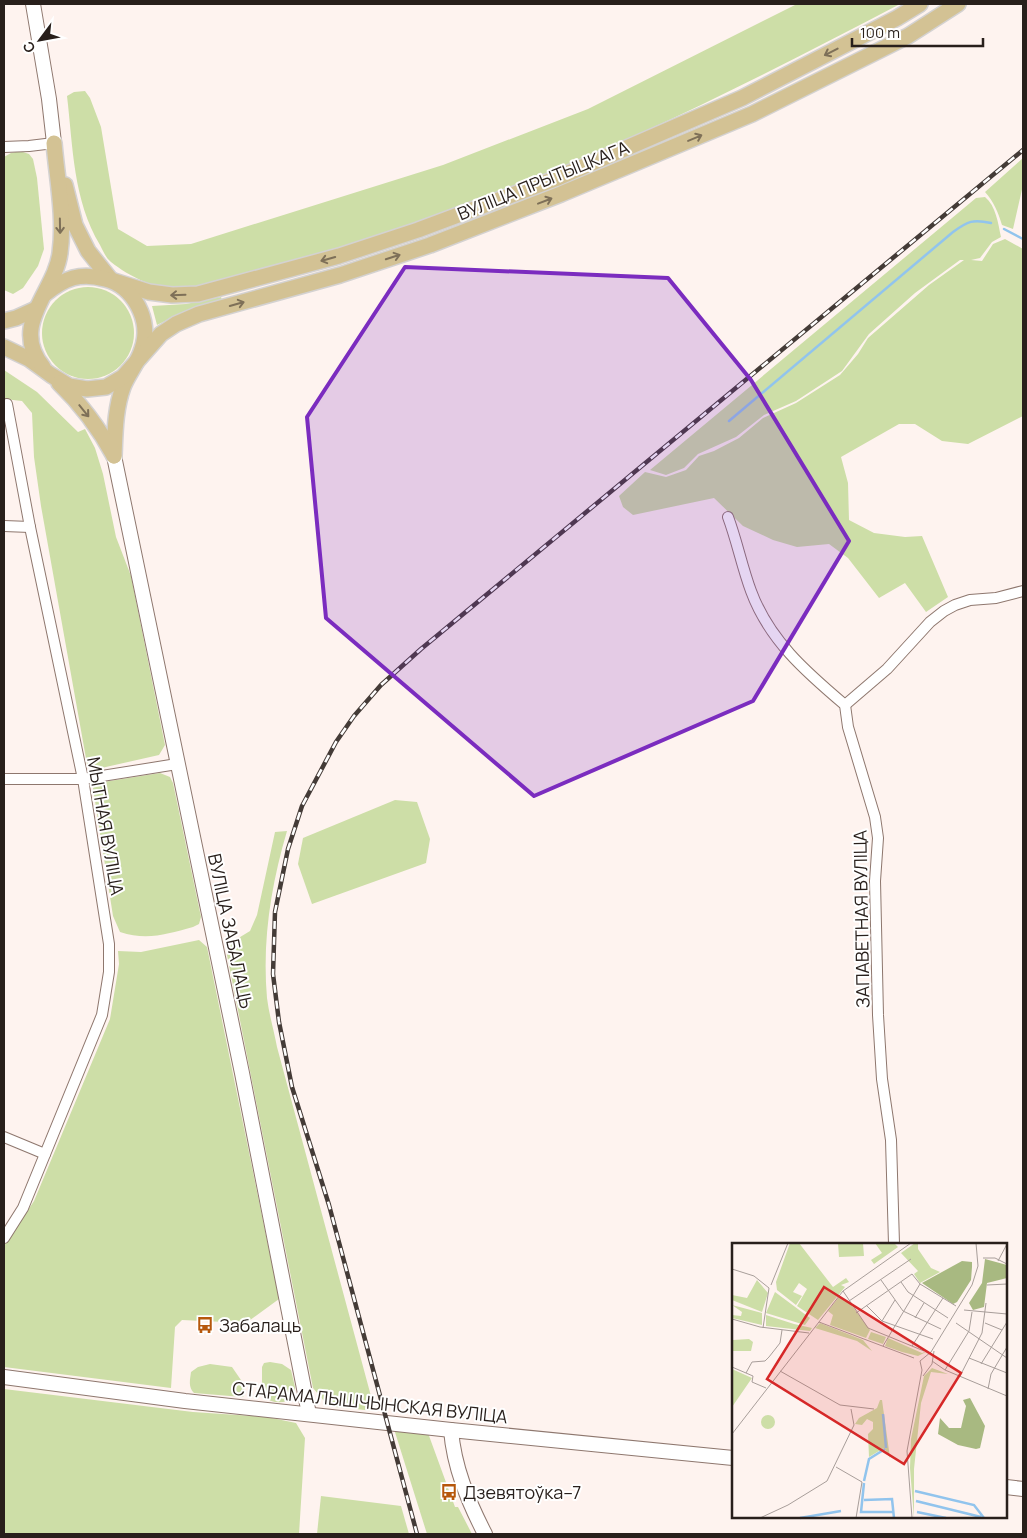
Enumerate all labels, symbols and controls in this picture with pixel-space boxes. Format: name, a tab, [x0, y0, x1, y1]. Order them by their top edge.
north arrow	[15, 15, 65, 65]
scale bar	[852, 15, 983, 47]
text: 100 m	[860, 22, 900, 43]
text: С	[18, 38, 39, 57]
one-way arrow	[824, 48, 839, 57]
one-way arrow	[687, 132, 702, 142]
street label: ВУЛІЦА ПРЫТЫЦКАГА	[454, 134, 633, 225]
one-way arrow	[537, 195, 552, 205]
one-way arrow	[56, 218, 65, 234]
one-way arrow	[384, 252, 400, 262]
one-way arrow	[320, 255, 336, 265]
one-way arrow	[170, 290, 186, 300]
one-way arrow	[228, 299, 244, 308]
one-way arrow	[79, 404, 90, 417]
street label: МЫТНАЯ ВУЛІЦА	[82, 755, 130, 898]
street label: ЗАПАВЕТНАЯ ВУЛІЦА	[847, 829, 875, 1008]
street label: ВУЛІЦА ЗАБАЛАЦЬ	[203, 851, 259, 1011]
inset map	[732, 1243, 1007, 1518]
place label: Забалаць	[219, 1313, 301, 1337]
bus stop icon: Забалаць	[195, 1315, 215, 1335]
street label: СТАРАМАЛЫШЧЫНСКАЯ ВУЛІЦА	[231, 1376, 509, 1428]
place label: Дзевятоўка–7	[463, 1480, 581, 1504]
bus stop icon: Дзевятоўка–7	[439, 1482, 459, 1502]

